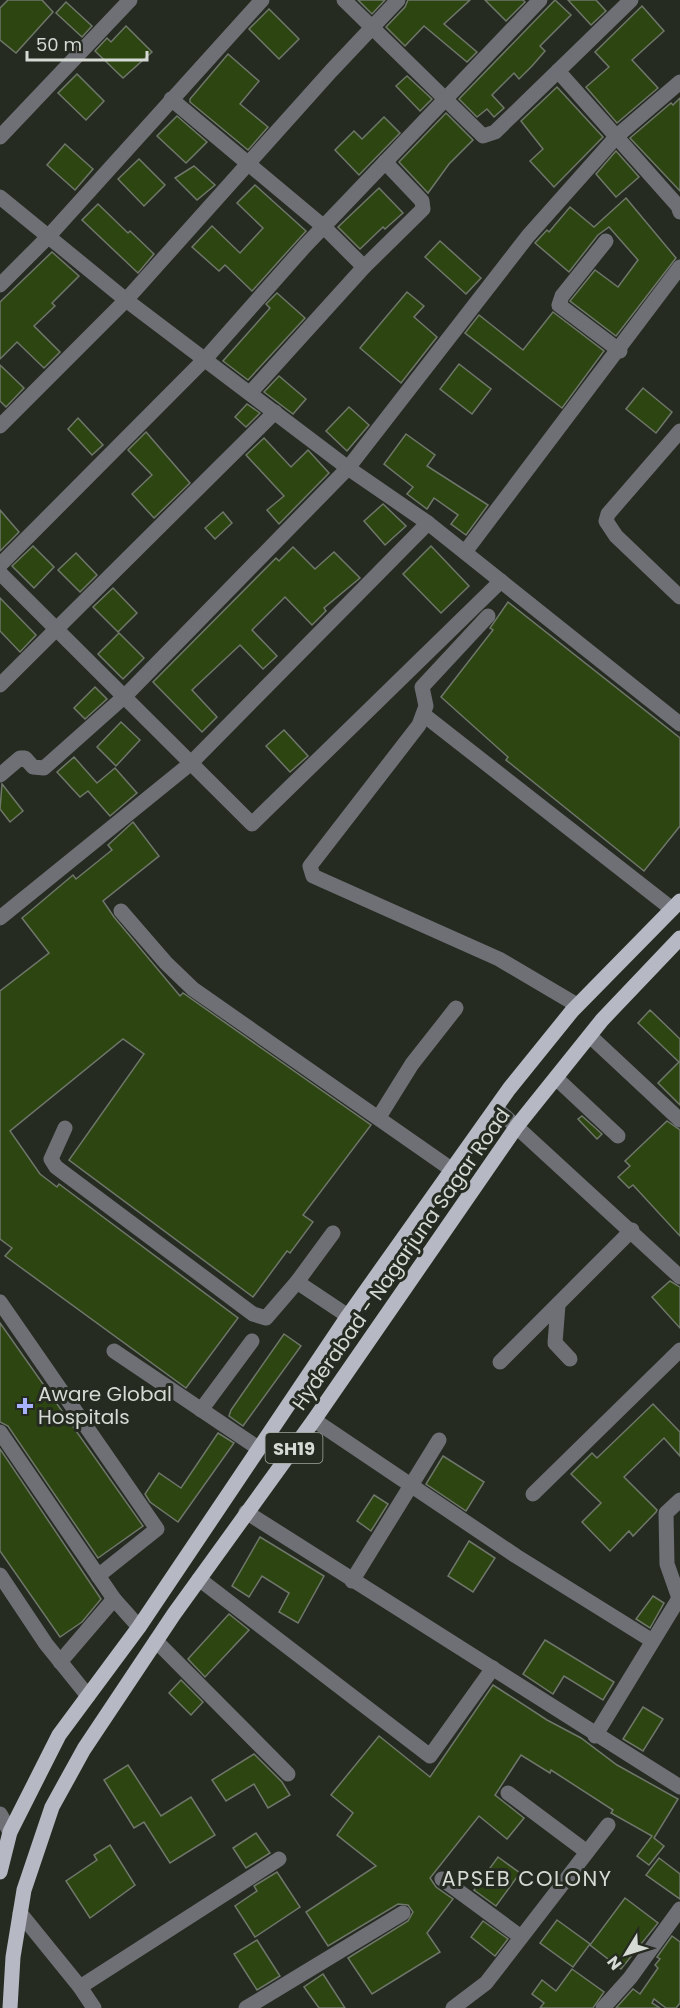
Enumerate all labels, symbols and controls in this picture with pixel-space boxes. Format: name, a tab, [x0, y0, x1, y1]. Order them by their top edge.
scale bar	[27, 24, 147, 62]
text: 50 m	[36, 32, 82, 57]
street label: Hyderabad - Nagarjuna Sagar Road	[285, 1102, 517, 1416]
place label: Aware Global Hospitals	[38, 1380, 172, 1431]
marker: Aware Global Hospitals	[16, 1397, 34, 1415]
road number: SH19	[266, 1433, 322, 1463]
district label: APSEB COLONY	[441, 1864, 613, 1893]
north arrow	[596, 1924, 656, 1984]
text: N	[602, 1951, 627, 1975]

